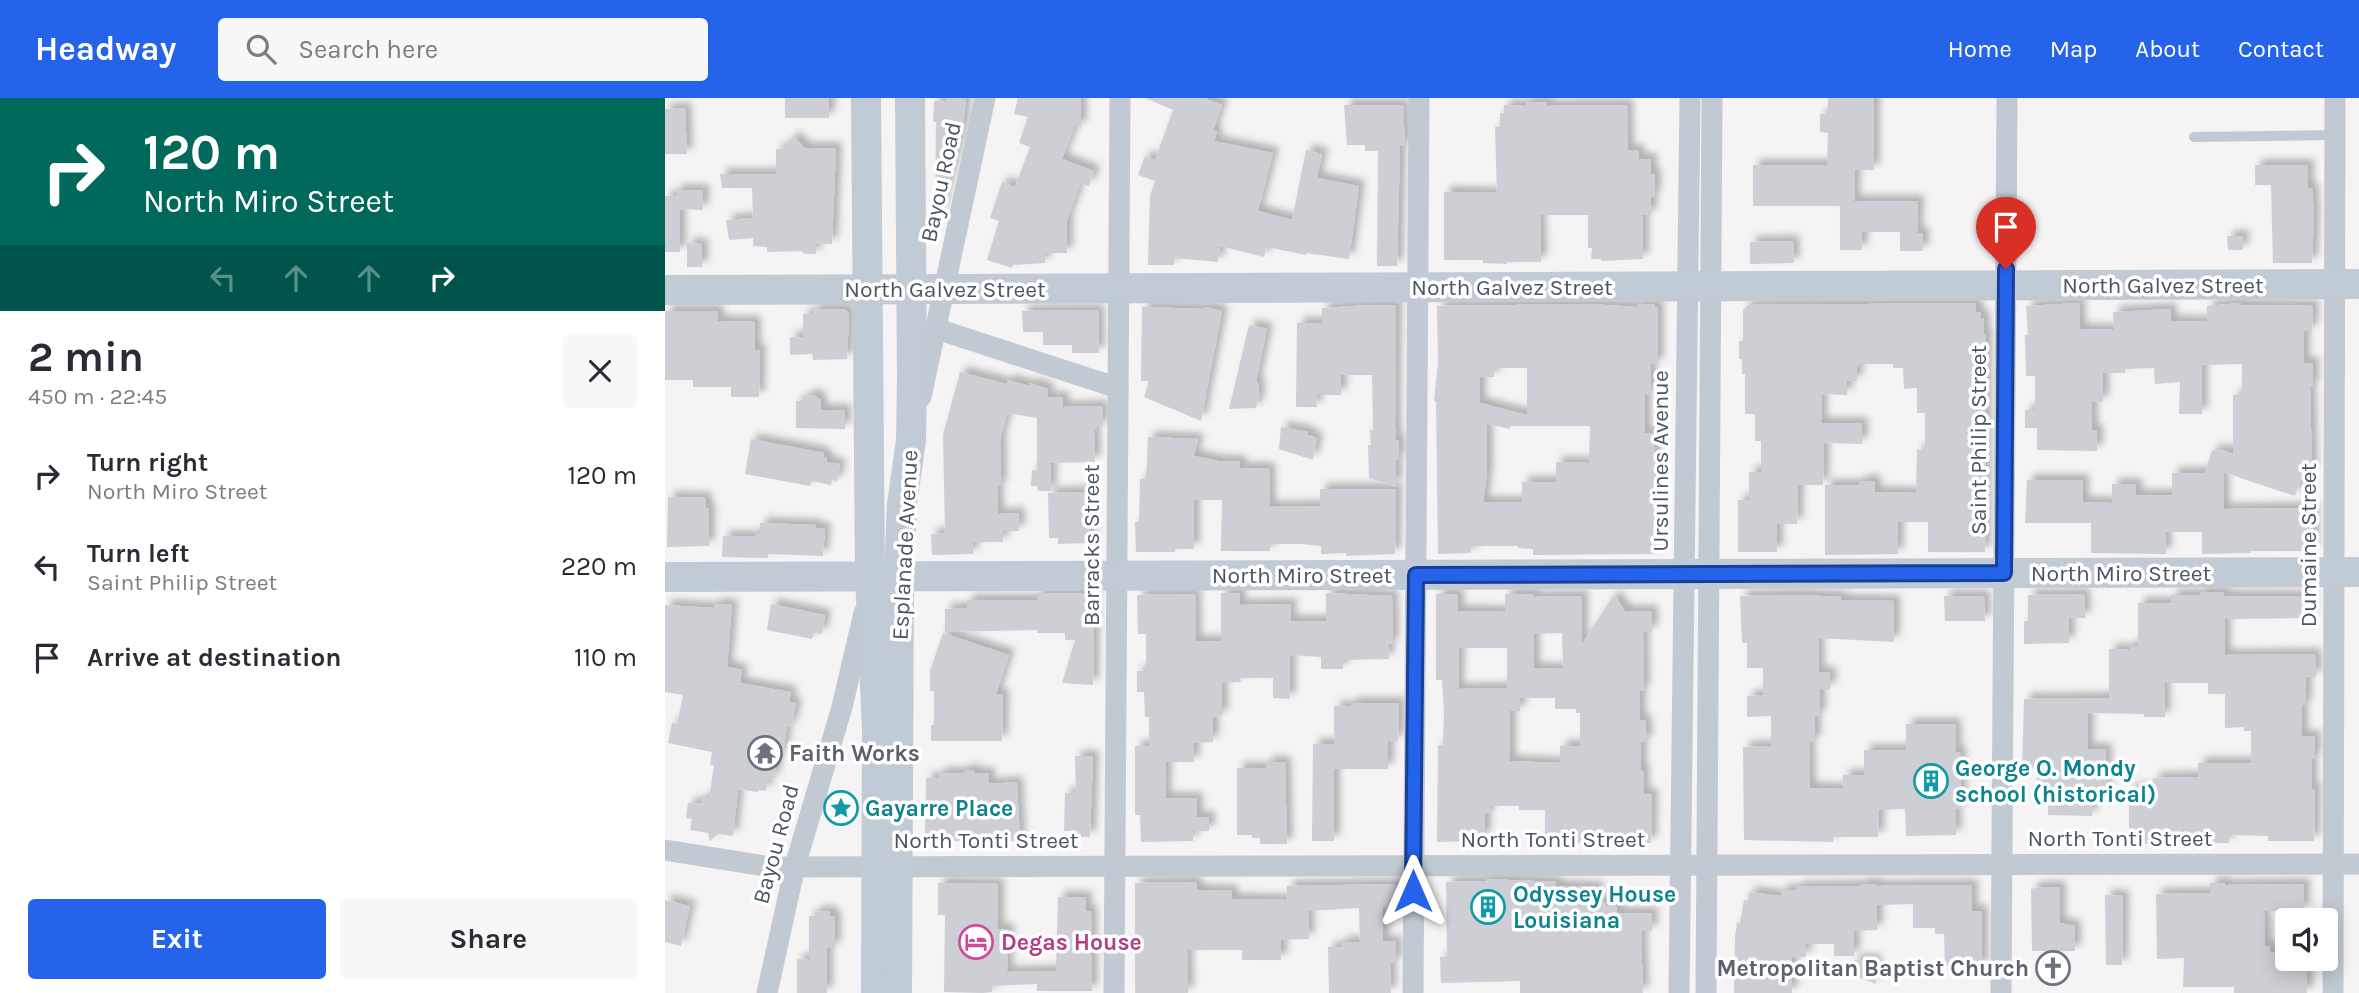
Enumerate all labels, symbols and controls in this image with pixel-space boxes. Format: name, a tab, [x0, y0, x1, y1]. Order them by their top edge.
search box	[218, 18, 708, 81]
text: Headway	[35, 30, 176, 68]
icon: search	[242, 30, 280, 68]
text: Search here	[298, 34, 438, 65]
text: Home	[1948, 35, 2012, 63]
text: Map	[2050, 35, 2097, 63]
text: About	[2135, 35, 2200, 63]
text: Contact	[2238, 35, 2324, 63]
street label: Bayou Road	[915, 119, 967, 245]
text: 120 m	[143, 124, 280, 181]
icon: right	[28, 126, 119, 217]
text: North Miro Street	[143, 183, 394, 220]
pin	[1976, 197, 2036, 269]
icon: arrive	[1987, 208, 2025, 246]
icon: left	[204, 259, 242, 297]
icon: ahead	[277, 259, 315, 297]
icon: ahead	[350, 259, 388, 297]
icon: right	[423, 259, 461, 297]
street label: North Galvez Street	[2062, 272, 2264, 299]
street label: North Galvez Street	[1411, 274, 1613, 301]
street label: North Galvez Street	[844, 276, 1046, 303]
text: 2 min	[28, 332, 144, 382]
button: close	[563, 334, 637, 408]
street label: Saint Philip Street	[1965, 345, 1992, 535]
street label: Ursulines Avenue	[1647, 370, 1674, 552]
text: 450 m · 22:45	[28, 383, 167, 410]
text: Turn right	[87, 447, 208, 478]
street label: Esplanade Avenue	[887, 449, 923, 641]
icon: right	[28, 457, 66, 495]
text: 120 m	[567, 460, 637, 491]
street label: Dumaine Street	[2295, 462, 2322, 627]
street label: Barracks Street	[1078, 464, 1105, 626]
text: North Miro Street	[87, 478, 267, 505]
text: Turn left	[87, 538, 189, 569]
icon: left	[28, 548, 66, 586]
text: 220 m	[561, 551, 637, 582]
street label: North Miro Street	[2031, 560, 2212, 587]
street label: North Miro Street	[1212, 562, 1393, 589]
text: Saint Philip Street	[87, 569, 277, 596]
icon: arrive	[28, 639, 66, 677]
text: Arrive at destination	[87, 642, 341, 673]
text: 110 m	[574, 642, 637, 673]
temple icon: Faith Works	[746, 734, 784, 772]
place label: Faith Works	[789, 740, 920, 767]
place label: George O. Mondy school (historical)	[1955, 755, 2156, 808]
building icon: George O. Mondy school (historical)	[1912, 762, 1950, 800]
street label: Bayou Road	[747, 781, 805, 907]
place icon: Gayarre Place	[822, 789, 860, 827]
place label: Gayarre Place	[865, 795, 1013, 822]
street label: North Tonti Street	[2028, 825, 2213, 852]
street label: North Tonti Street	[1461, 826, 1646, 853]
street label: North Tonti Street	[894, 827, 1079, 854]
position arrow	[1376, 854, 1450, 928]
place label: Odyssey House Louisiana	[1513, 881, 1676, 934]
building icon: Odyssey House Louisiana	[1469, 888, 1507, 926]
button: Exit	[28, 899, 326, 979]
button: Share	[340, 899, 637, 979]
map controls	[2275, 908, 2338, 971]
button: sound	[2275, 908, 2338, 971]
hotel icon: Degas House	[957, 923, 995, 961]
place label: Degas House	[1001, 929, 1142, 956]
church icon: Metropolitan Baptist Church	[2034, 949, 2072, 987]
place label: Metropolitan Baptist Church	[1716, 955, 2029, 982]

